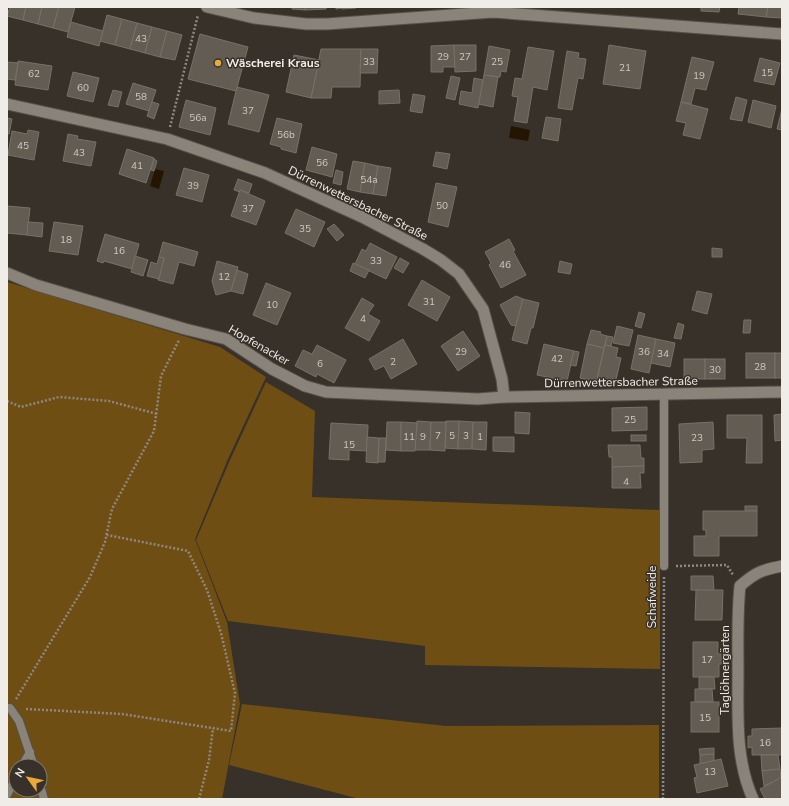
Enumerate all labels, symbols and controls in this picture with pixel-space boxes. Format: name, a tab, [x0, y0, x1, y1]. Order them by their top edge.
house number: 43	[135, 32, 147, 46]
house number: 29	[437, 50, 449, 64]
house number: 27	[459, 50, 471, 64]
place label: Wäscherei Kraus	[226, 55, 320, 71]
house number: 33	[363, 55, 375, 69]
house number: 25	[491, 55, 503, 69]
marker: Wäscherei Kraus	[213, 58, 223, 68]
house number: 21	[619, 61, 631, 75]
house number: 15	[761, 66, 773, 80]
house number: 62	[28, 67, 40, 81]
house number: 19	[693, 69, 705, 83]
house number: 60	[77, 81, 89, 95]
house number: 58	[135, 90, 147, 104]
house number: 37	[242, 104, 254, 118]
house number: 56a	[189, 111, 207, 125]
house number: 56b	[277, 128, 295, 142]
house number: 45	[17, 139, 29, 153]
house number: 43	[73, 146, 85, 160]
house number: 56	[316, 156, 328, 170]
house number: 41	[131, 159, 143, 173]
street label: Dürrenwettersbacher Straße	[285, 162, 431, 244]
house number: 54a	[360, 173, 378, 187]
house number: 39	[187, 179, 199, 193]
house number: 50	[436, 199, 448, 213]
house number: 37	[242, 202, 254, 216]
house number: 35	[299, 222, 311, 236]
house number: 18	[60, 233, 72, 247]
house number: 16	[113, 244, 125, 258]
house number: 33	[370, 254, 382, 268]
house number: 46	[499, 258, 511, 272]
house number: 12	[218, 270, 230, 284]
house number: 31	[423, 295, 435, 309]
house number: 10	[266, 298, 278, 312]
house number: 4	[360, 312, 366, 326]
street label: Hopfenacker	[225, 321, 293, 369]
house number: 29	[455, 345, 467, 359]
house number: 36	[638, 345, 650, 359]
house number: 34	[657, 347, 669, 361]
house number: 42	[551, 352, 563, 366]
house number: 2	[390, 355, 396, 369]
house number: 6	[317, 357, 323, 371]
house number: 28	[754, 360, 766, 374]
house number: 30	[709, 363, 721, 377]
street label: Dürrenwettersbacher Straße	[544, 373, 698, 391]
house number: 25	[624, 413, 636, 427]
house number: 7	[435, 429, 441, 443]
house number: 5	[449, 429, 455, 443]
house number: 3	[463, 429, 469, 443]
house number: 11	[403, 430, 415, 444]
house number: 9	[420, 430, 426, 444]
house number: 1	[477, 430, 483, 444]
house number: 23	[691, 431, 703, 445]
house number: 15	[343, 438, 355, 452]
house number: 4	[623, 475, 629, 489]
street label: Schafweide	[644, 566, 660, 628]
street label: Taglöhnergärten	[717, 625, 733, 715]
house number: 17	[701, 653, 713, 667]
house number: 15	[699, 711, 711, 725]
house number: 16	[759, 736, 771, 750]
north arrow	[8, 758, 48, 798]
text: N	[12, 765, 29, 780]
house number: 13	[704, 765, 716, 779]

